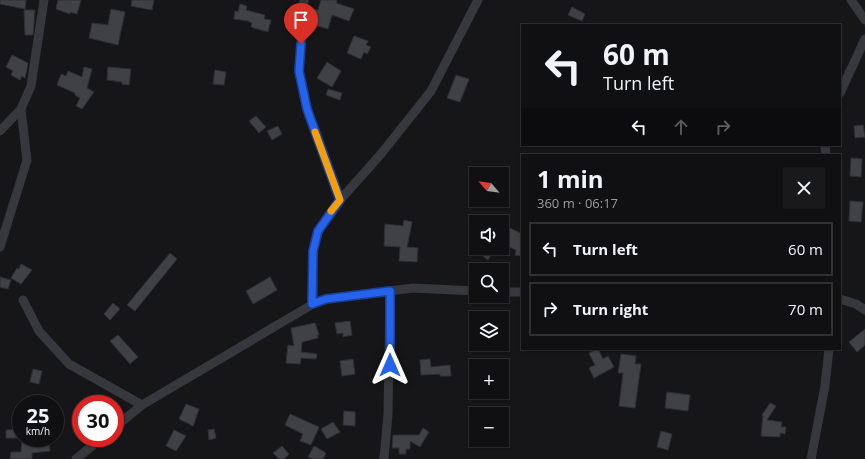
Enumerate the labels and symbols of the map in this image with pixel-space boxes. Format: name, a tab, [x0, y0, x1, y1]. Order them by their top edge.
pin	[284, 3, 318, 44]
north arrow	[469, 167, 509, 207]
position arrow	[369, 344, 411, 386]
speed limit sign: 30	[72, 395, 124, 447]

